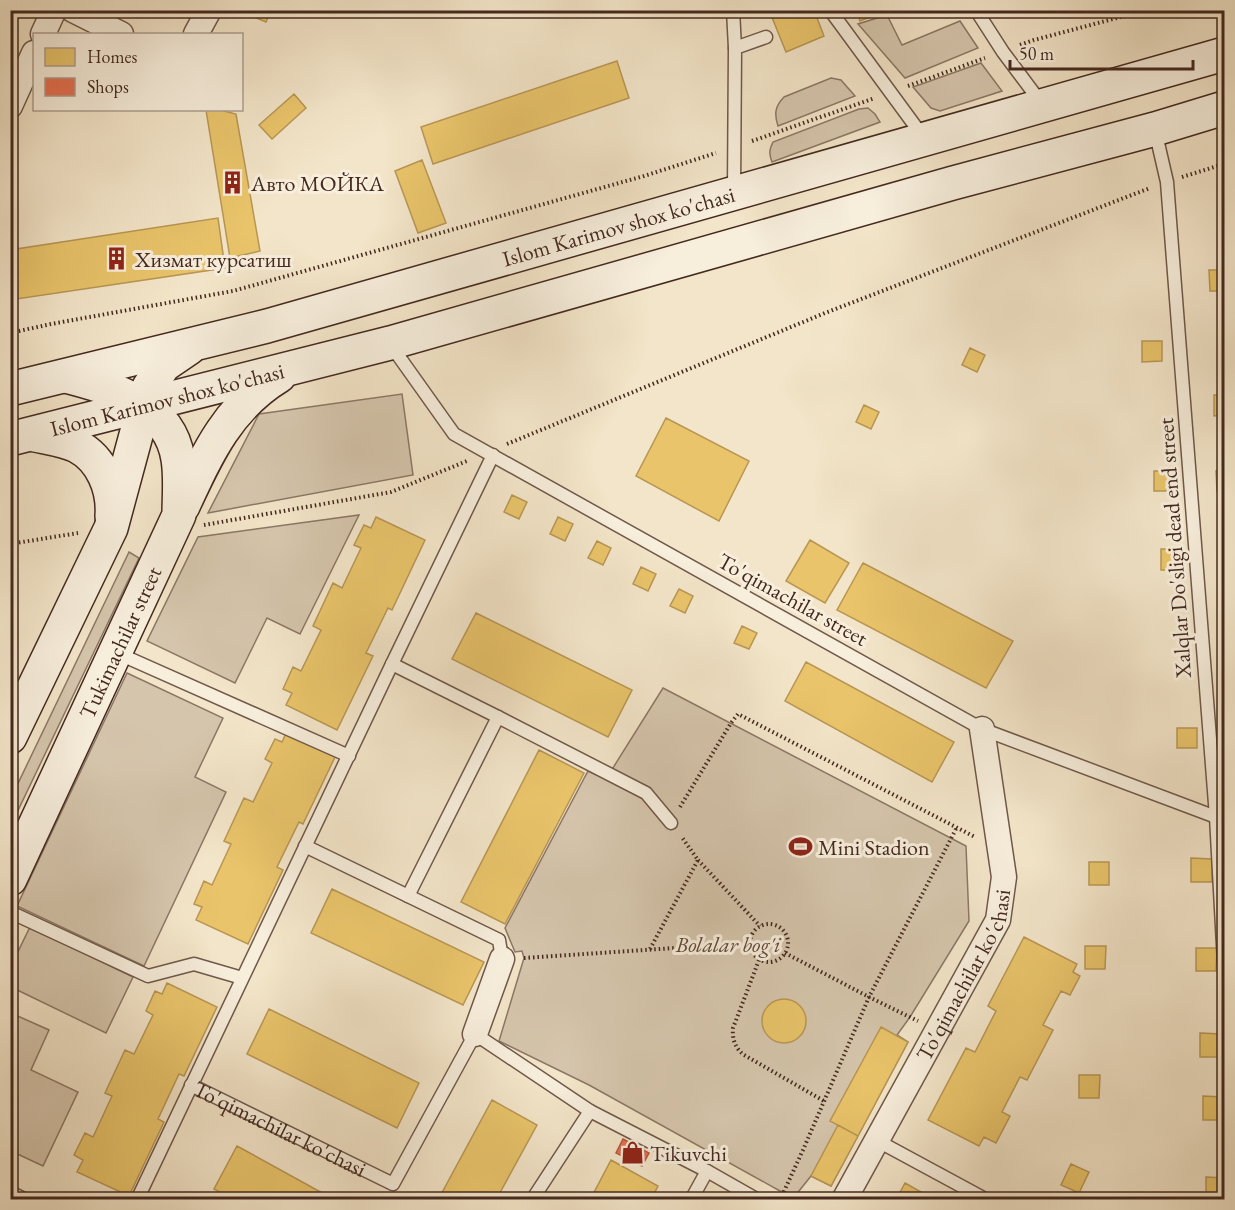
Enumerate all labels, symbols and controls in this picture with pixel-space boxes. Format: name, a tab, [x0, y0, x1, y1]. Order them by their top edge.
legend	[33, 33, 243, 111]
scale bar	[1010, 33, 1193, 71]
text: 50 m	[1019, 42, 1054, 65]
text: Homes	[87, 45, 138, 68]
text: Shops	[87, 75, 129, 98]
place label: Авто МОЙКА	[250, 169, 385, 198]
building icon: Авто МОЙКА	[220, 170, 246, 196]
street label: Islom Karimov shox ko'chasi	[499, 180, 738, 273]
place label: Хизмат курсатиш	[134, 245, 291, 274]
building icon: Хизмат курсатиш	[104, 246, 130, 272]
street label: Islom Karimov shox ko'chasi	[47, 356, 287, 443]
street label: Xalqlar Do'sligi dead end street	[1151, 417, 1198, 680]
street label: To'qimachilar street	[713, 546, 873, 653]
street label: Tukimachilar street	[73, 562, 168, 723]
place label: Mini Stadion	[818, 833, 930, 862]
sports icon: Mini Stadion	[787, 834, 813, 860]
street label: To'qimachilar ko'chasi	[909, 887, 1017, 1066]
park label: Bolalar bog'i	[675, 930, 782, 959]
street label: To'qimachilar ko'chasi	[188, 1074, 371, 1184]
place label: Tikuvchi	[650, 1139, 727, 1168]
shop icon: Tikuvchi	[619, 1140, 645, 1166]

